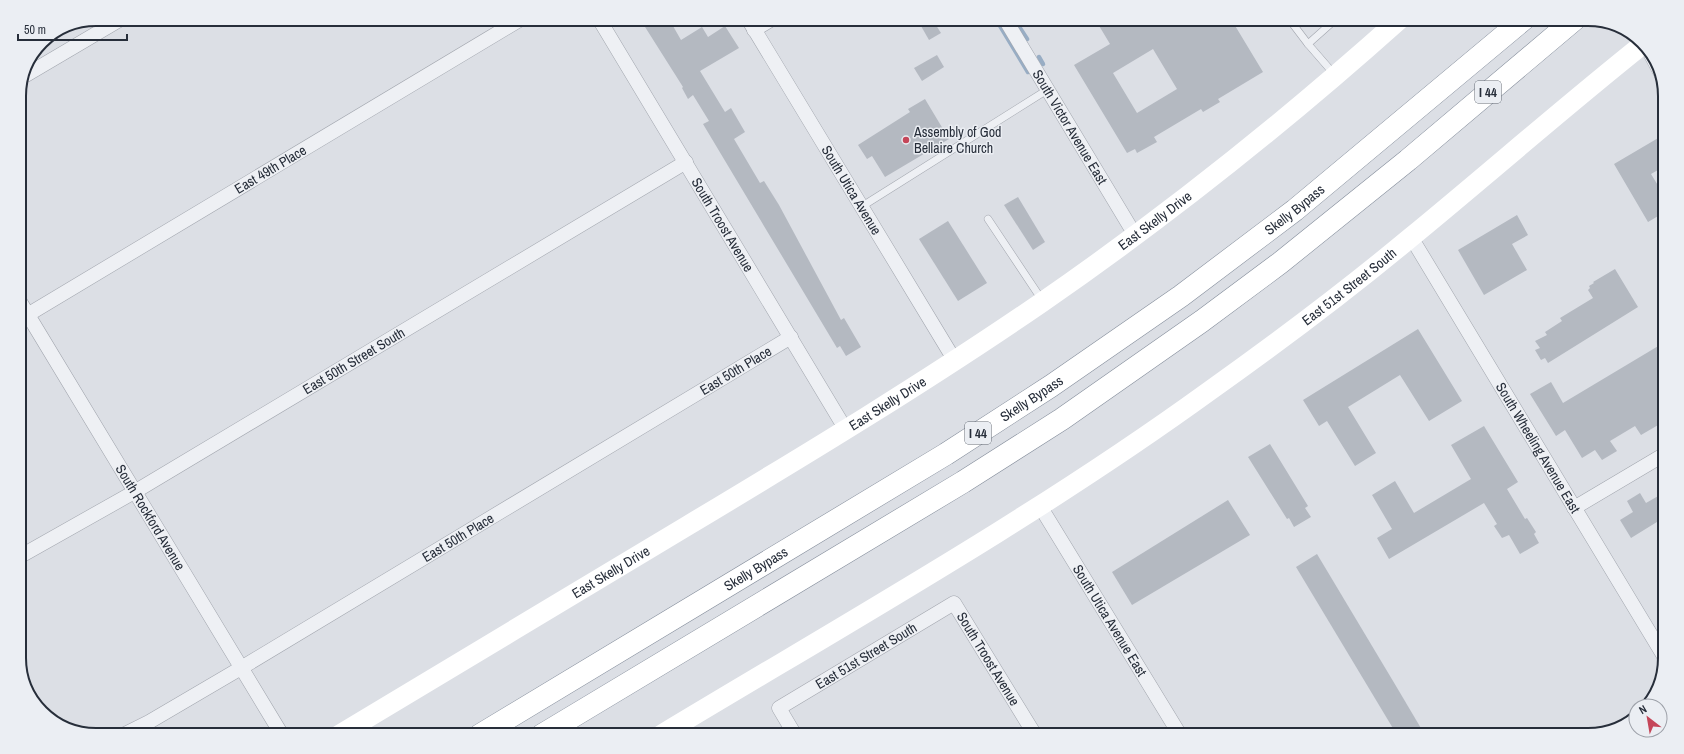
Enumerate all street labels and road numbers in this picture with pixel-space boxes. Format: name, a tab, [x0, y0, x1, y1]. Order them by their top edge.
street label: South Victor Avenue East	[1029, 66, 1111, 188]
road number: I 44	[1475, 81, 1501, 103]
street label: East 49th Place	[231, 141, 309, 198]
street label: South Utica Avenue	[818, 142, 886, 238]
street label: South Troost Avenue	[687, 174, 758, 275]
street label: Skelly Bypass	[1261, 180, 1328, 239]
street label: East Skelly Drive	[1115, 187, 1195, 254]
street label: East 51st Street South	[1298, 244, 1400, 329]
street label: East 50th Street South	[299, 323, 408, 398]
street label: East 50th Place	[696, 342, 775, 399]
street label: Skelly Bypass	[997, 371, 1067, 426]
street label: East Skelly Drive	[846, 372, 929, 434]
street label: South Wheeling Avenue East	[1492, 379, 1584, 516]
road number: I 44	[965, 422, 991, 444]
street label: South Rockford Avenue	[112, 461, 189, 574]
street label: East 50th Place	[419, 509, 497, 566]
street label: East Skelly Drive	[569, 542, 653, 602]
street label: Skelly Bypass	[720, 542, 791, 595]
street label: South Utica Avenue East	[1069, 561, 1151, 679]
street label: South Troost Avenue	[953, 609, 1024, 709]
street label: East 51st Street South	[812, 618, 920, 693]

